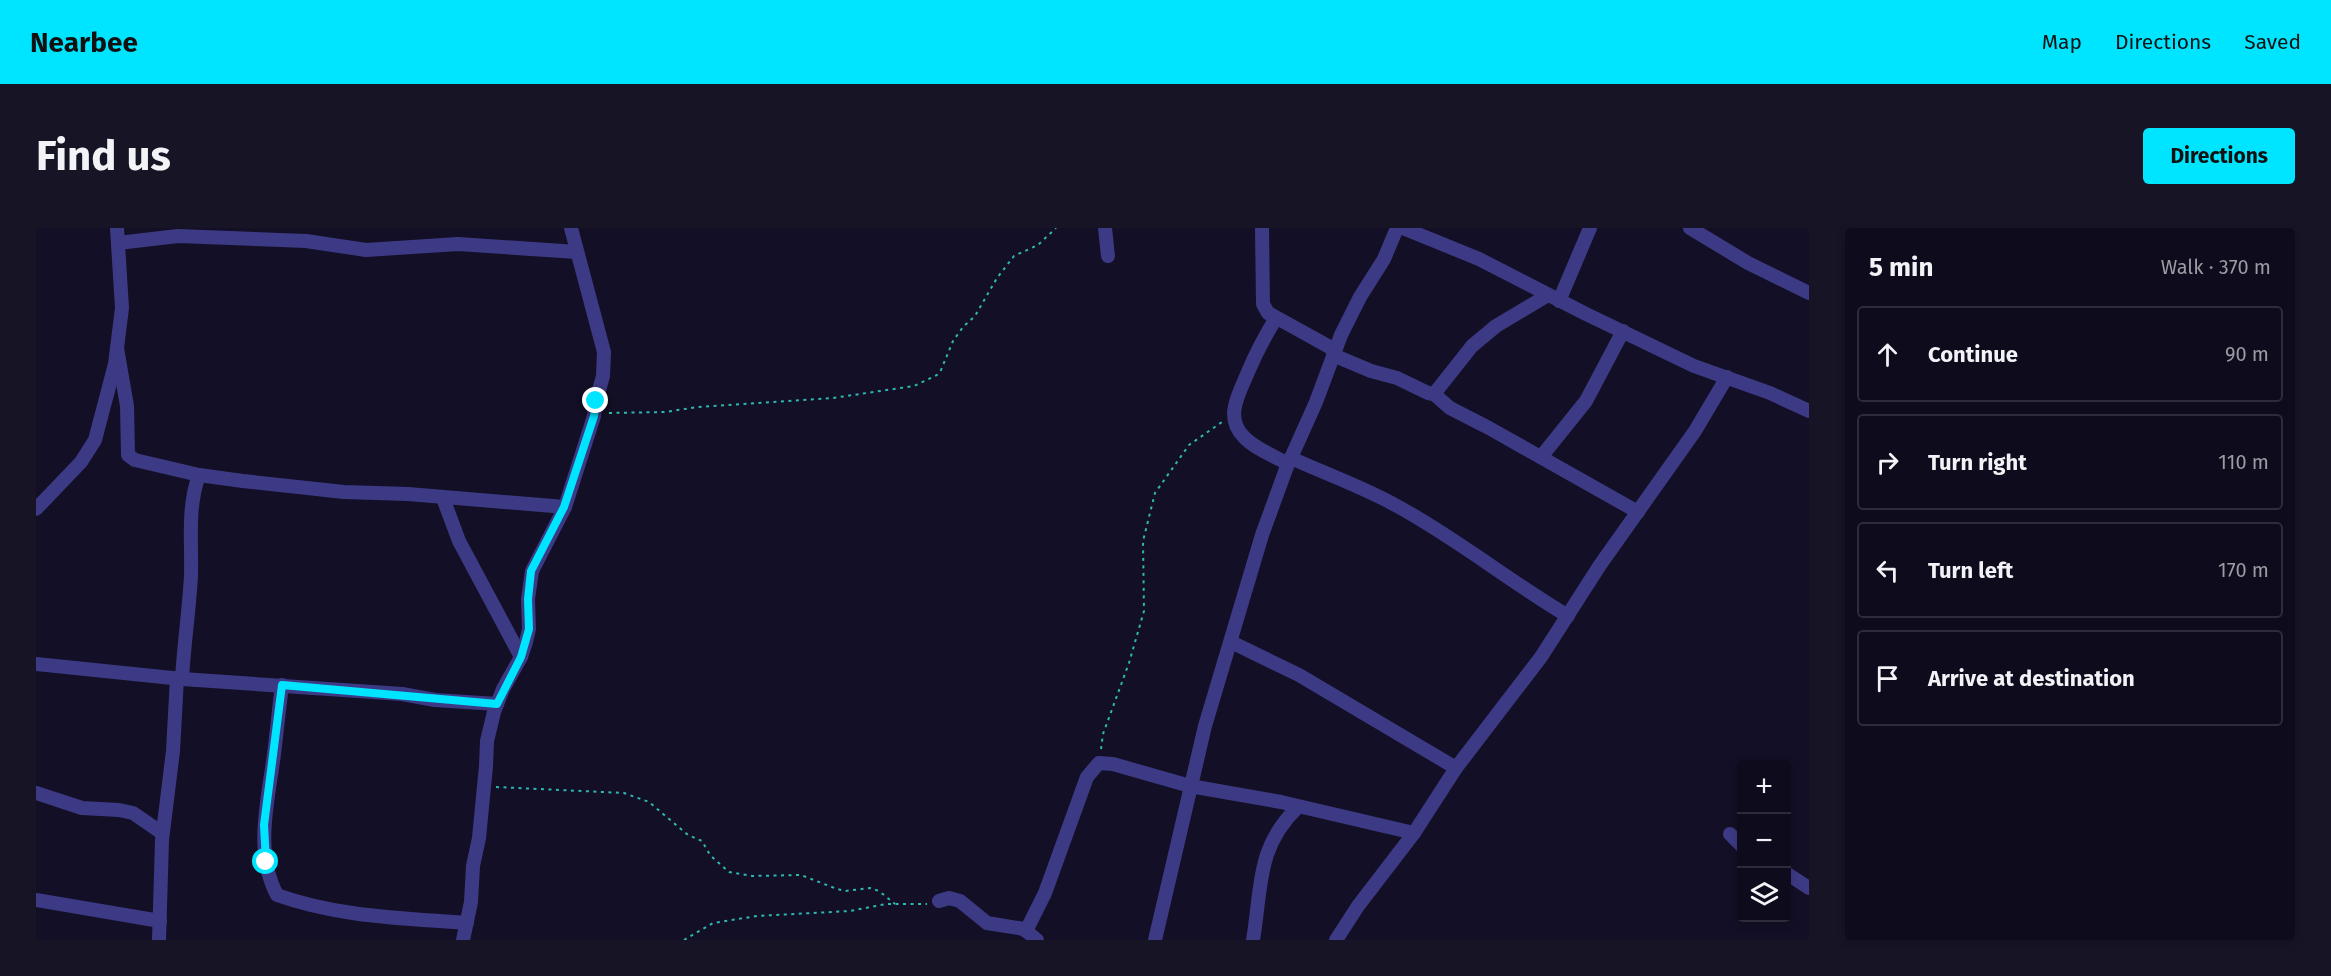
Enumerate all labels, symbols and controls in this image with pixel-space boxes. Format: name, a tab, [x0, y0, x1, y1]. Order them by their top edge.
text: Nearbee	[30, 26, 138, 59]
text: Map	[2042, 29, 2082, 55]
text: Directions	[2115, 29, 2211, 55]
text: Saved	[2244, 29, 2301, 55]
button: Directions	[2143, 128, 2295, 184]
text: Find us	[36, 131, 171, 181]
text: 5 min	[1869, 252, 1933, 283]
text: Walk · 370 m	[2161, 255, 2271, 279]
icon: ahead	[1871, 338, 1904, 371]
text: Continue	[1928, 341, 2018, 368]
text: 90 m	[2225, 342, 2269, 366]
route end	[582, 387, 608, 413]
icon: right	[1871, 446, 1904, 479]
text: Turn right	[1928, 449, 2027, 476]
text: 110 m	[2218, 450, 2269, 474]
icon: left	[1871, 554, 1904, 587]
text: Turn left	[1928, 557, 2013, 584]
text: 170 m	[2218, 558, 2269, 582]
icon: arrive	[1871, 662, 1904, 695]
text: Arrive at destination	[1928, 665, 2135, 692]
map controls	[1737, 760, 1791, 922]
button: +	[1737, 760, 1791, 814]
button: −	[1737, 814, 1791, 868]
route start	[252, 848, 278, 874]
button: layers	[1737, 868, 1791, 922]

